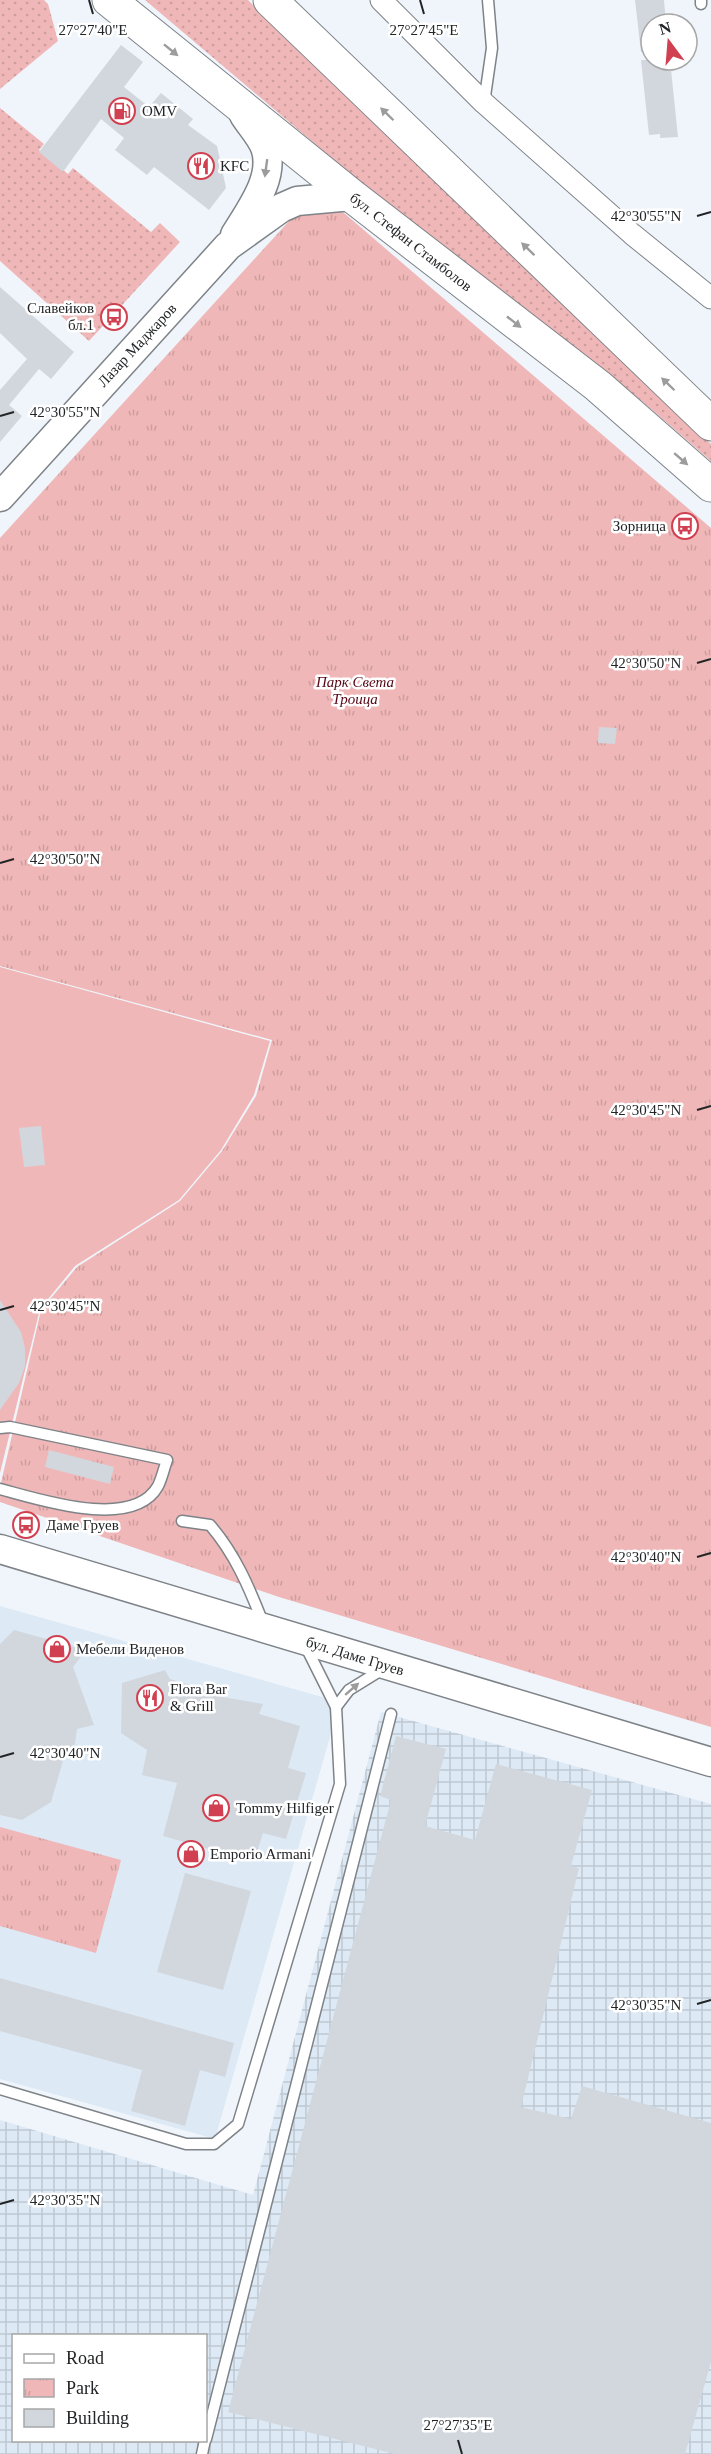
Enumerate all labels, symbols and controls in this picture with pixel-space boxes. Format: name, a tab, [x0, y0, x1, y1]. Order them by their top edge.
north arrow	[639, 12, 699, 72]
text: N	[657, 18, 673, 38]
text: 27°27'40"E	[59, 22, 128, 38]
text: 27°27'45"E	[390, 22, 459, 38]
one-way arrow	[164, 43, 179, 55]
fuel station icon: OMV	[107, 96, 137, 126]
place label: OMV	[142, 103, 177, 119]
one-way arrow	[381, 107, 395, 121]
restaurant icon: KFC	[186, 151, 216, 181]
place label: KFC	[220, 158, 249, 174]
one-way arrow	[261, 159, 271, 178]
street label: бул. Стефан Стамболов	[347, 190, 475, 294]
text: 42°30'55"N	[611, 208, 681, 224]
one-way arrow	[520, 242, 535, 256]
place label: Славейков бл.1	[27, 300, 94, 333]
street label: Лазар Маджаров	[95, 300, 179, 390]
bus stop icon: Славейков бл.1	[99, 302, 129, 332]
one-way arrow	[507, 315, 522, 327]
one-way arrow	[661, 377, 676, 391]
text: 42°30'55"N	[30, 404, 100, 420]
one-way arrow	[673, 452, 688, 465]
bus stop icon: Зорница	[670, 511, 700, 541]
place label: Зорница	[613, 518, 666, 534]
text: 42°30'50"N	[611, 655, 681, 671]
park label: Парк Света Троица	[315, 674, 394, 707]
text: 42°30'50"N	[30, 851, 100, 867]
text: 42°30'45"N	[611, 1102, 681, 1118]
text: 42°30'45"N	[30, 1298, 100, 1314]
bus stop icon: Даме Груев	[11, 1510, 41, 1540]
place label: Даме Груев	[46, 1517, 119, 1533]
text: 42°30'40"N	[611, 1549, 681, 1565]
street label: бул. Даме Груев	[304, 1633, 406, 1679]
shop icon: Мебели Виденов	[42, 1634, 72, 1664]
place label: Мебели Виденов	[76, 1641, 184, 1657]
place label: Flora Bar & Grill	[170, 1681, 227, 1714]
restaurant icon: Flora Bar & Grill	[135, 1683, 165, 1713]
one-way arrow	[344, 1683, 359, 1696]
text: 42°30'40"N	[30, 1745, 100, 1761]
shop icon: Tommy Hilfiger	[201, 1793, 231, 1823]
place label: Tommy Hilfiger	[236, 1800, 334, 1816]
shop icon: Emporio Armani	[176, 1839, 206, 1869]
place label: Emporio Armani	[210, 1846, 311, 1862]
text: 42°30'35"N	[611, 1997, 681, 2013]
text: 42°30'35"N	[30, 2192, 100, 2208]
legend	[12, 2334, 207, 2442]
text: Road	[66, 2348, 104, 2368]
text: Park	[66, 2378, 99, 2398]
text: Building	[66, 2408, 129, 2428]
text: 27°27'35"E	[424, 2417, 493, 2433]

